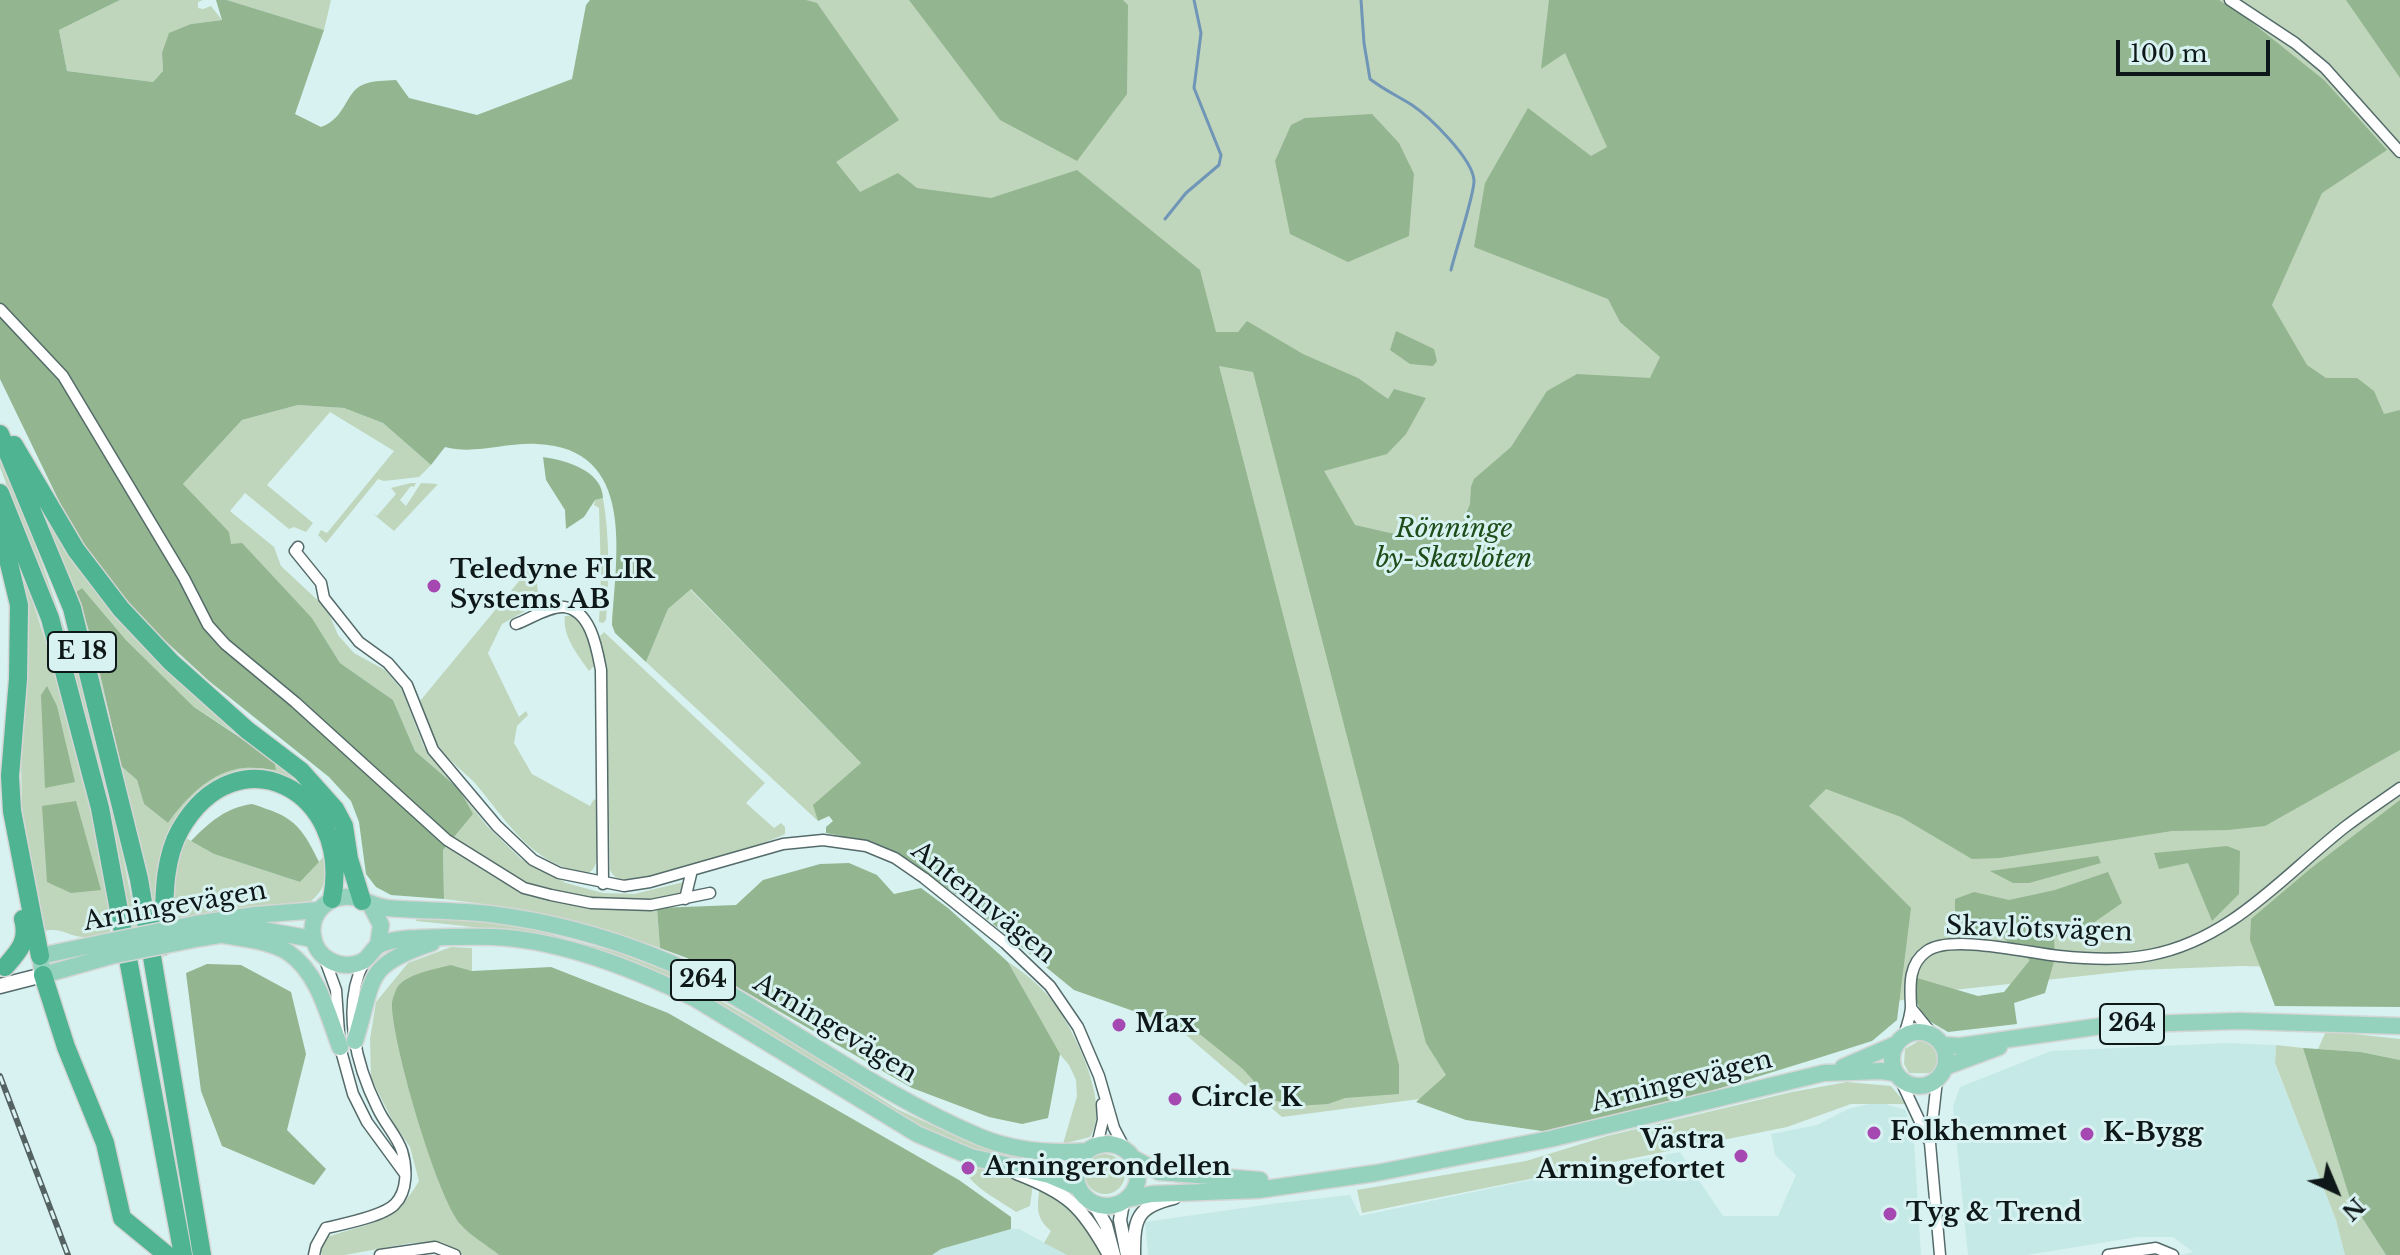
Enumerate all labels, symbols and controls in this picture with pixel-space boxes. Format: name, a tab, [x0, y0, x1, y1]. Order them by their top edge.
scale bar	[2120, 24, 2274, 74]
text: 100 m	[2130, 39, 2208, 68]
park label: Rönninge by-Skavlöten	[1376, 514, 1532, 576]
place label: Teledyne FLIR Systems AB	[450, 555, 654, 616]
marker: Teledyne FLIR Systems AB	[425, 577, 443, 595]
road number: E 18	[48, 632, 116, 672]
street label: Antennvägen	[905, 835, 1061, 971]
street label: Arningevägen	[81, 876, 269, 938]
street label: Skavlötsvägen	[1945, 911, 2133, 949]
road number: 264	[671, 960, 735, 1000]
street label: Arningevägen	[747, 968, 923, 1090]
road number: 264	[2100, 1004, 2164, 1044]
place label: Max	[1135, 1009, 1197, 1041]
marker: Max	[1110, 1016, 1128, 1034]
street label: Arningevägen	[1588, 1044, 1776, 1120]
place label: Circle K	[1191, 1083, 1302, 1115]
marker: Circle K	[1166, 1090, 1184, 1108]
place label: Folkhemmet	[1890, 1117, 2067, 1149]
place label: K-Bygg	[2103, 1118, 2203, 1150]
marker: Folkhemmet	[1865, 1124, 1883, 1142]
place label: Västra Arningefortet	[1537, 1125, 1725, 1186]
marker: K-Bygg	[2078, 1125, 2096, 1143]
marker: Västra Arningefortet	[1732, 1147, 1750, 1165]
north arrow	[2296, 1151, 2376, 1231]
place label: Arningerondellen	[984, 1152, 1231, 1184]
marker: Arningerondellen	[959, 1159, 977, 1177]
text: N	[2336, 1192, 2370, 1226]
place label: Tyg & Trend	[1906, 1198, 2082, 1230]
marker: Tyg & Trend	[1881, 1205, 1899, 1223]

